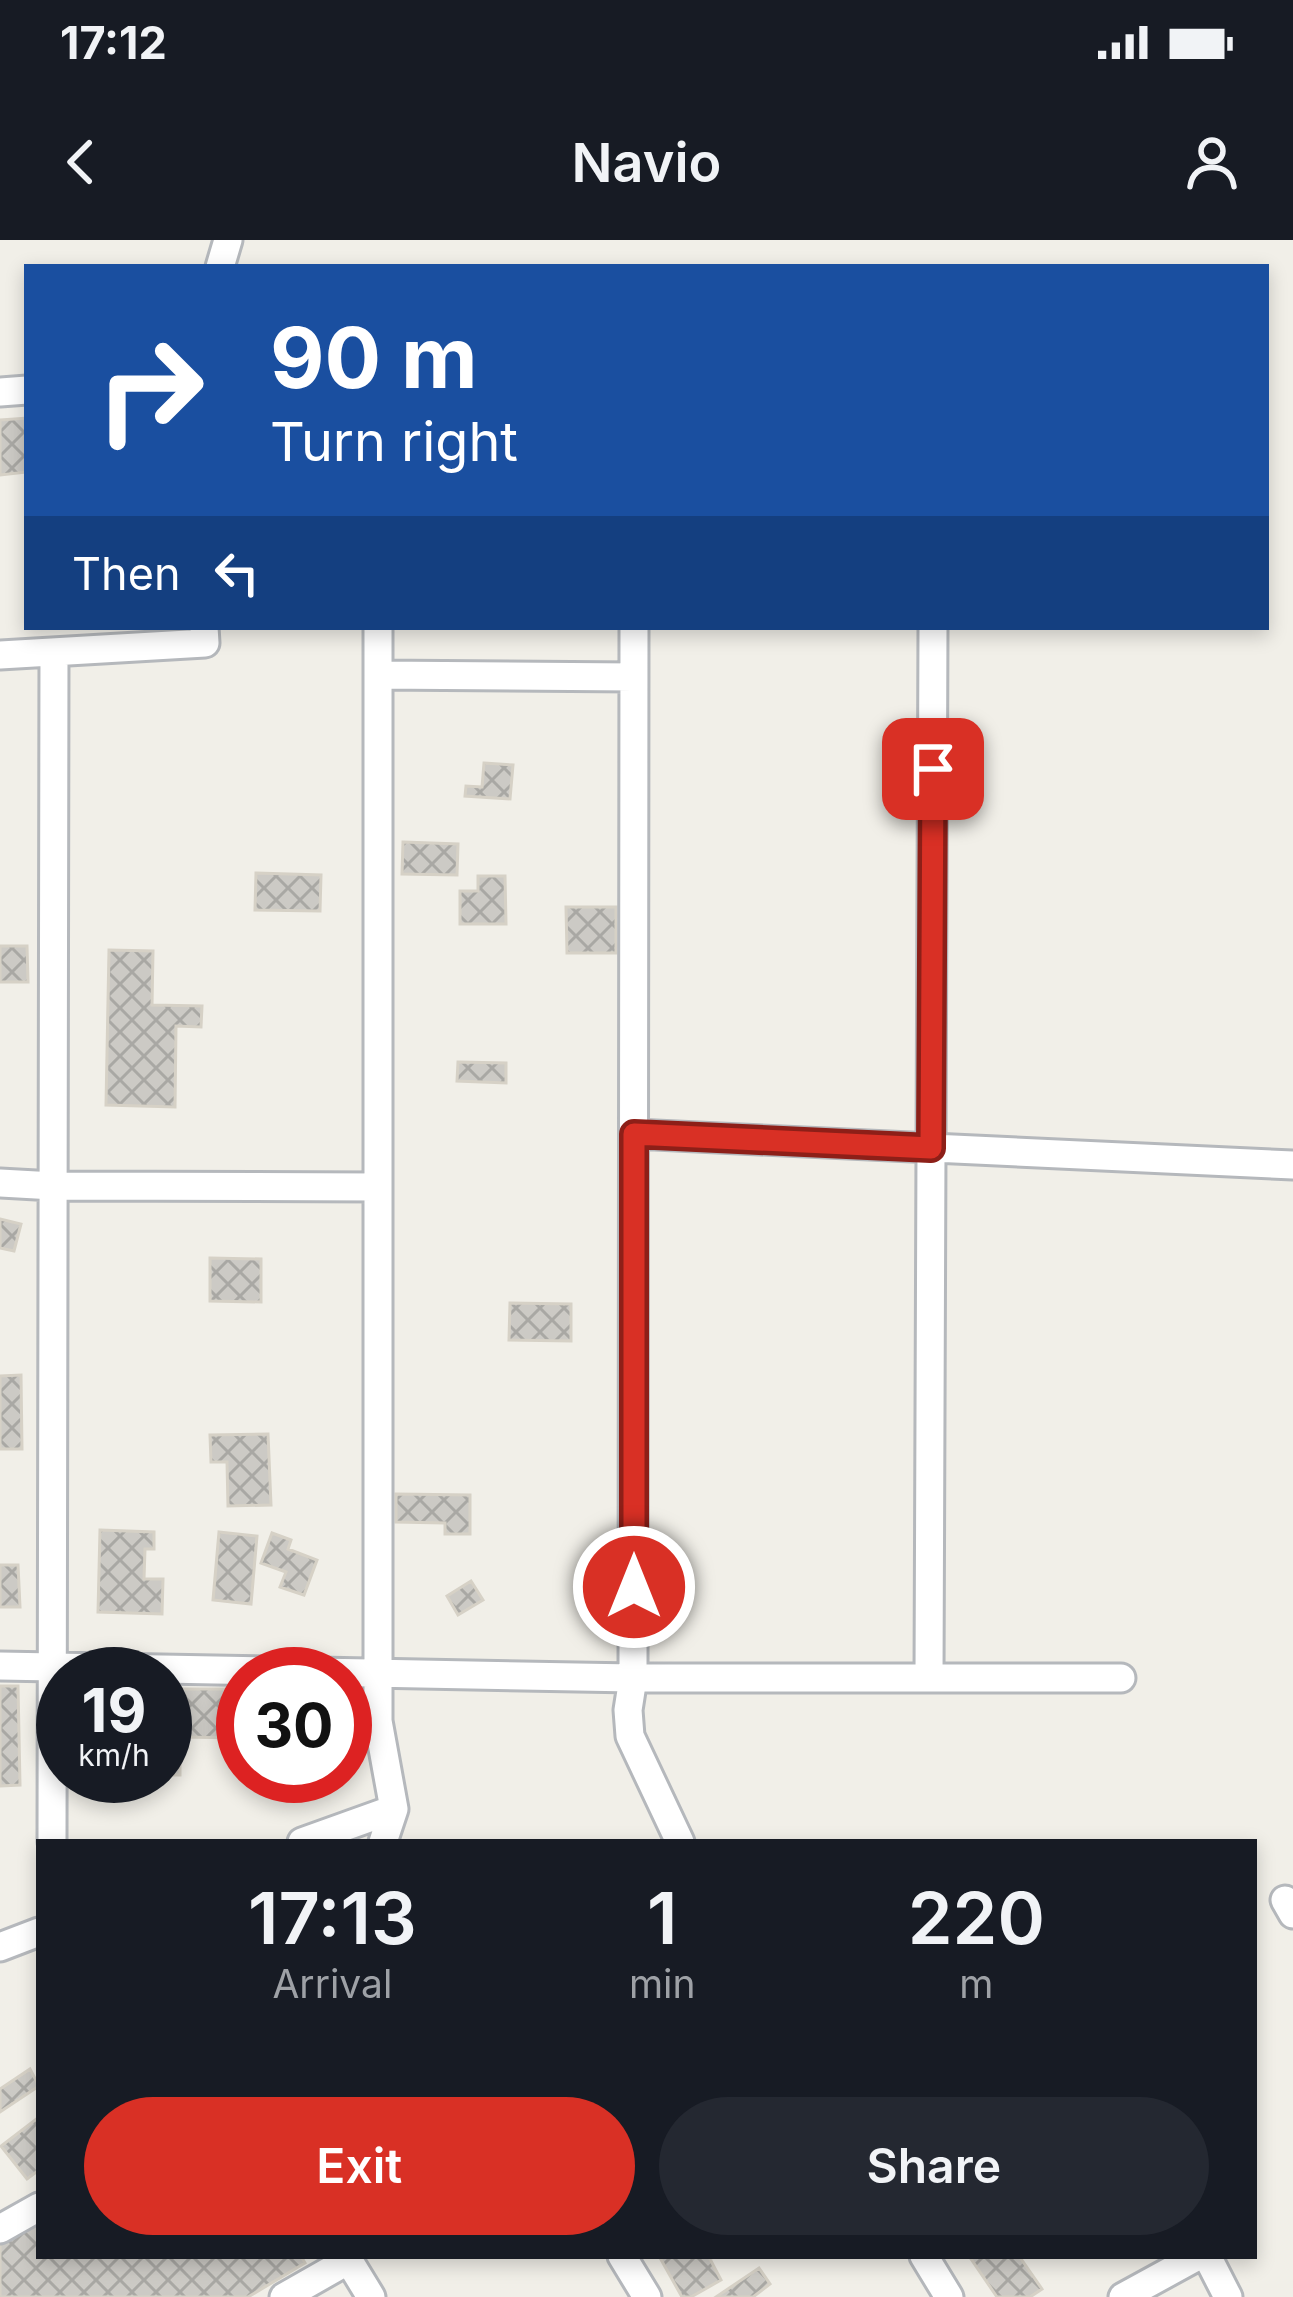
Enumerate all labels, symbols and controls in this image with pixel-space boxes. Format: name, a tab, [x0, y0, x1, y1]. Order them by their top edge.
text: 17:12	[60, 15, 167, 70]
icon: back	[48, 129, 114, 195]
icon: person	[1179, 129, 1245, 195]
text: Navio	[572, 130, 721, 195]
text: 90 m	[270, 307, 478, 408]
icon: right	[72, 312, 228, 468]
text: Turn right	[270, 409, 518, 474]
icon: left	[204, 540, 270, 606]
text: Then	[72, 546, 180, 601]
pin	[882, 718, 984, 820]
icon: arrive	[900, 736, 966, 802]
position arrow	[571, 1524, 697, 1650]
speed limit sign: 30	[216, 1647, 372, 1803]
text: 19	[82, 1674, 146, 1746]
text: km/h	[78, 1737, 150, 1773]
text: 17:13	[248, 1874, 417, 1961]
text: 1	[647, 1874, 677, 1961]
text: 220	[908, 1874, 1045, 1961]
text: Arrival	[272, 1960, 392, 2007]
text: min	[629, 1960, 696, 2007]
text: m	[959, 1960, 993, 2007]
button: Exit	[84, 2097, 635, 2235]
button: Share	[659, 2097, 1209, 2235]

